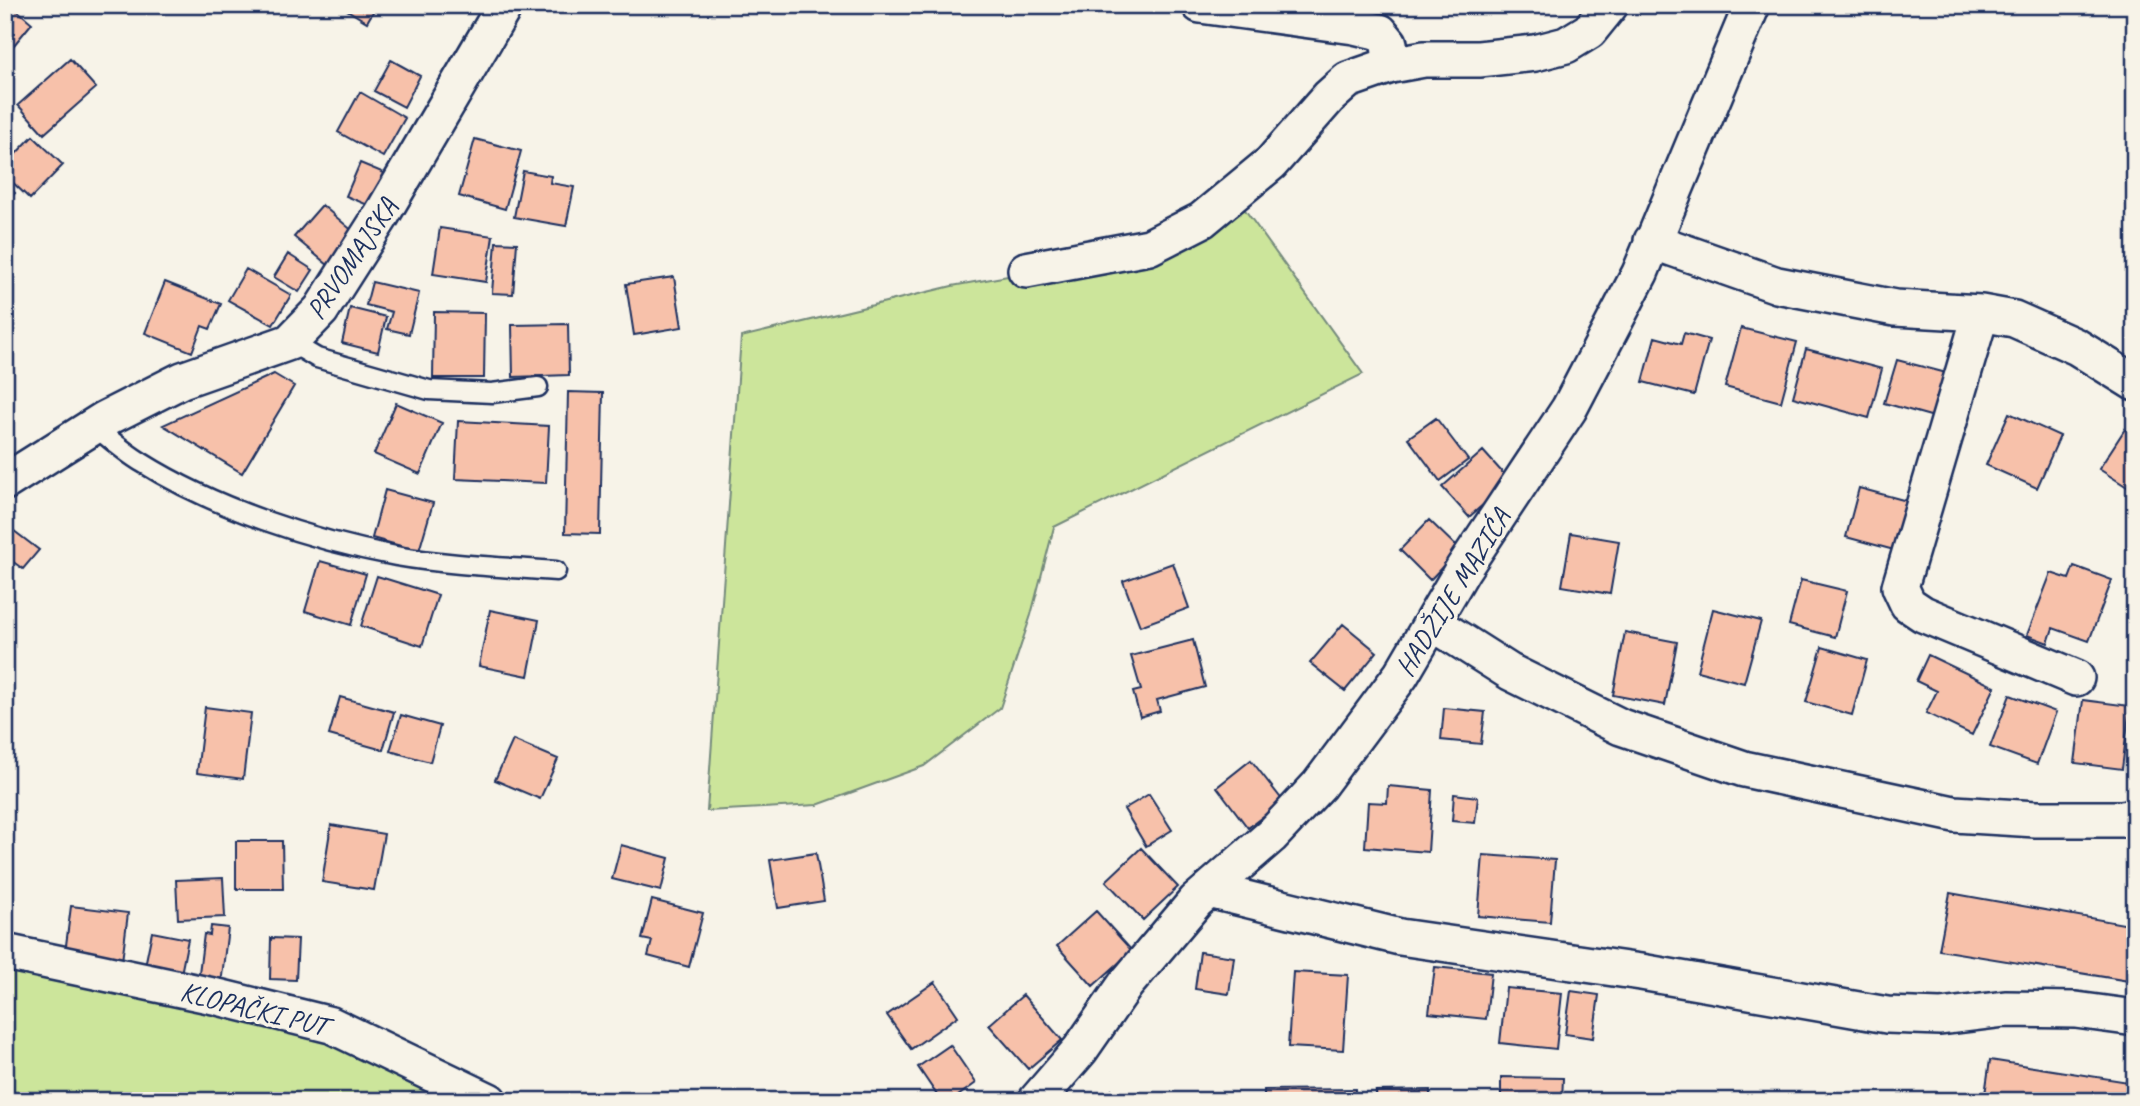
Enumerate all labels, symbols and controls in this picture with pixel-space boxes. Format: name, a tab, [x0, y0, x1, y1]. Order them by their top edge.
street label: PRVOMAJSKA	[298, 190, 405, 326]
street label: HADŽIJE MAZIĆA	[1387, 501, 1519, 682]
street label: KLOPAČKI PUT	[177, 973, 338, 1045]

